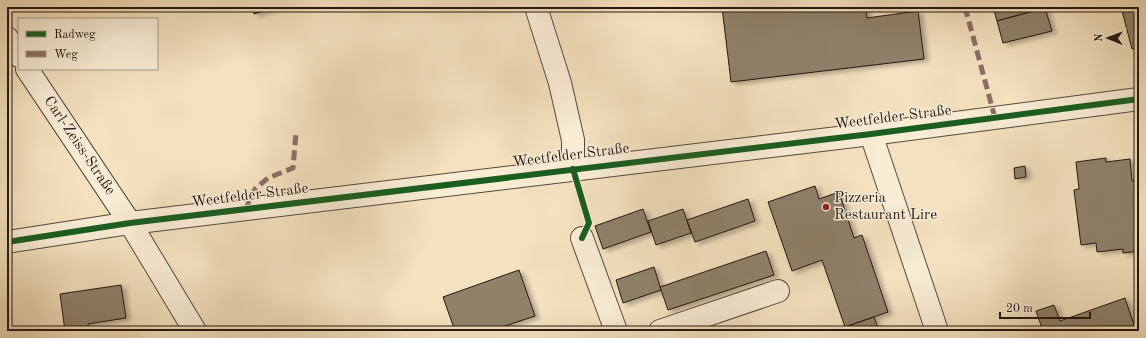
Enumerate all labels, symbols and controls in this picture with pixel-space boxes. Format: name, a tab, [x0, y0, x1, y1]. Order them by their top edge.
legend	[18, 18, 158, 70]
north arrow	[1088, 18, 1128, 58]
text: Radweg	[54, 29, 96, 41]
text: N	[1094, 33, 1105, 42]
text: Weg	[54, 49, 78, 61]
street label: Carl-Zeiss-Straße	[41, 94, 118, 198]
street label: Weetfelder Straße	[834, 103, 952, 133]
street label: Weetfelder Straße	[512, 141, 630, 171]
street label: Weetfelder Straße	[191, 181, 309, 211]
place label: Pizzeria Restaurant Lire	[834, 191, 937, 223]
marker: Pizzeria Restaurant Lire	[821, 202, 831, 212]
scale bar	[1000, 294, 1090, 320]
text: 20 m	[1006, 303, 1033, 315]

